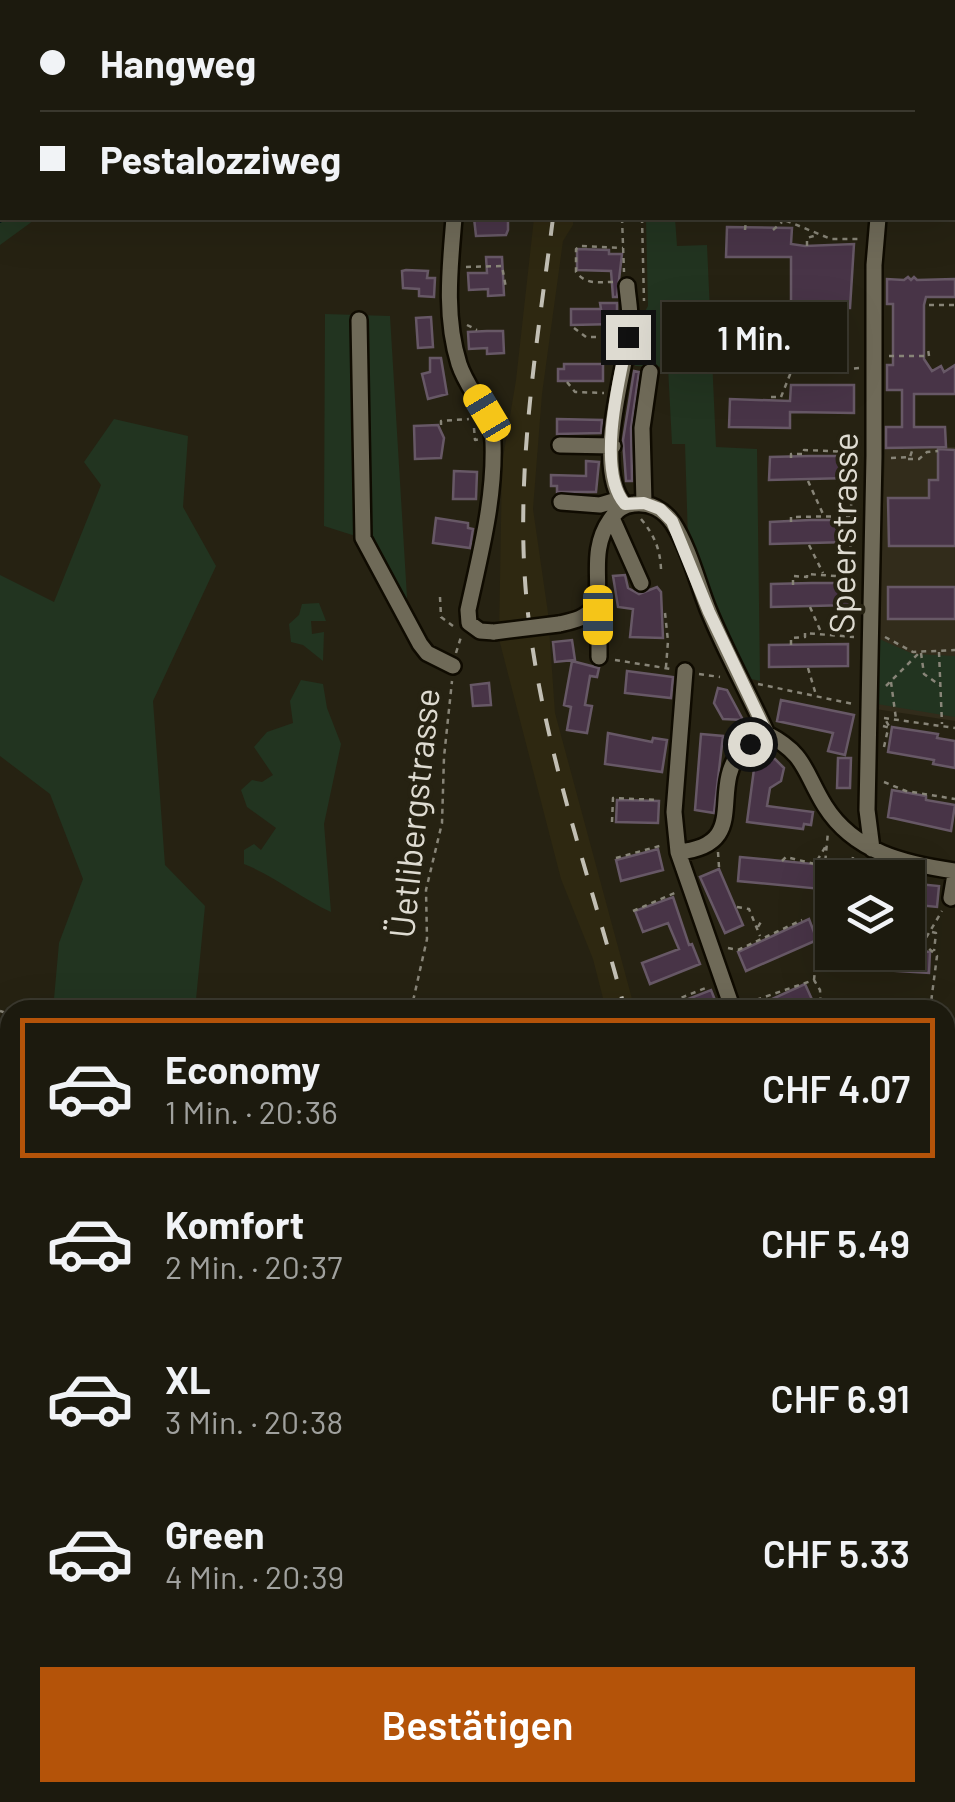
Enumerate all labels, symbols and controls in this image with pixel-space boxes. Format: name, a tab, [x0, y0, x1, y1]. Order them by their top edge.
text: Hangweg	[100, 40, 256, 86]
text: Pestalozziweg	[100, 136, 341, 182]
callout: 1 Min.	[663, 302, 848, 372]
route end	[606, 315, 651, 360]
text: 1 Min.	[717, 318, 792, 356]
car	[459, 380, 515, 446]
street label: Speerstrasse	[819, 432, 865, 634]
car	[583, 585, 613, 645]
street label: Üetlibergstrasse	[379, 686, 447, 940]
route start	[728, 722, 773, 767]
map controls	[815, 860, 925, 970]
button: layers	[815, 860, 925, 970]
icon: car	[45, 1043, 135, 1133]
text: Economy	[165, 1046, 320, 1092]
text: CHF 4.07	[762, 1065, 910, 1111]
text: 1 Min. · 20:36	[165, 1092, 338, 1130]
icon: car	[45, 1198, 135, 1288]
text: Komfort	[165, 1201, 304, 1247]
text: CHF 5.49	[761, 1220, 910, 1266]
text: 2 Min. · 20:37	[165, 1247, 342, 1285]
icon: car	[45, 1353, 135, 1443]
text: XL	[165, 1356, 211, 1402]
text: CHF 6.91	[771, 1375, 910, 1421]
text: 3 Min. · 20:38	[165, 1402, 343, 1440]
icon: car	[45, 1508, 135, 1598]
text: Green	[165, 1511, 265, 1557]
text: CHF 5.33	[763, 1530, 910, 1576]
text: 4 Min. · 20:39	[165, 1557, 344, 1595]
button: Bestätigen	[40, 1667, 915, 1782]

